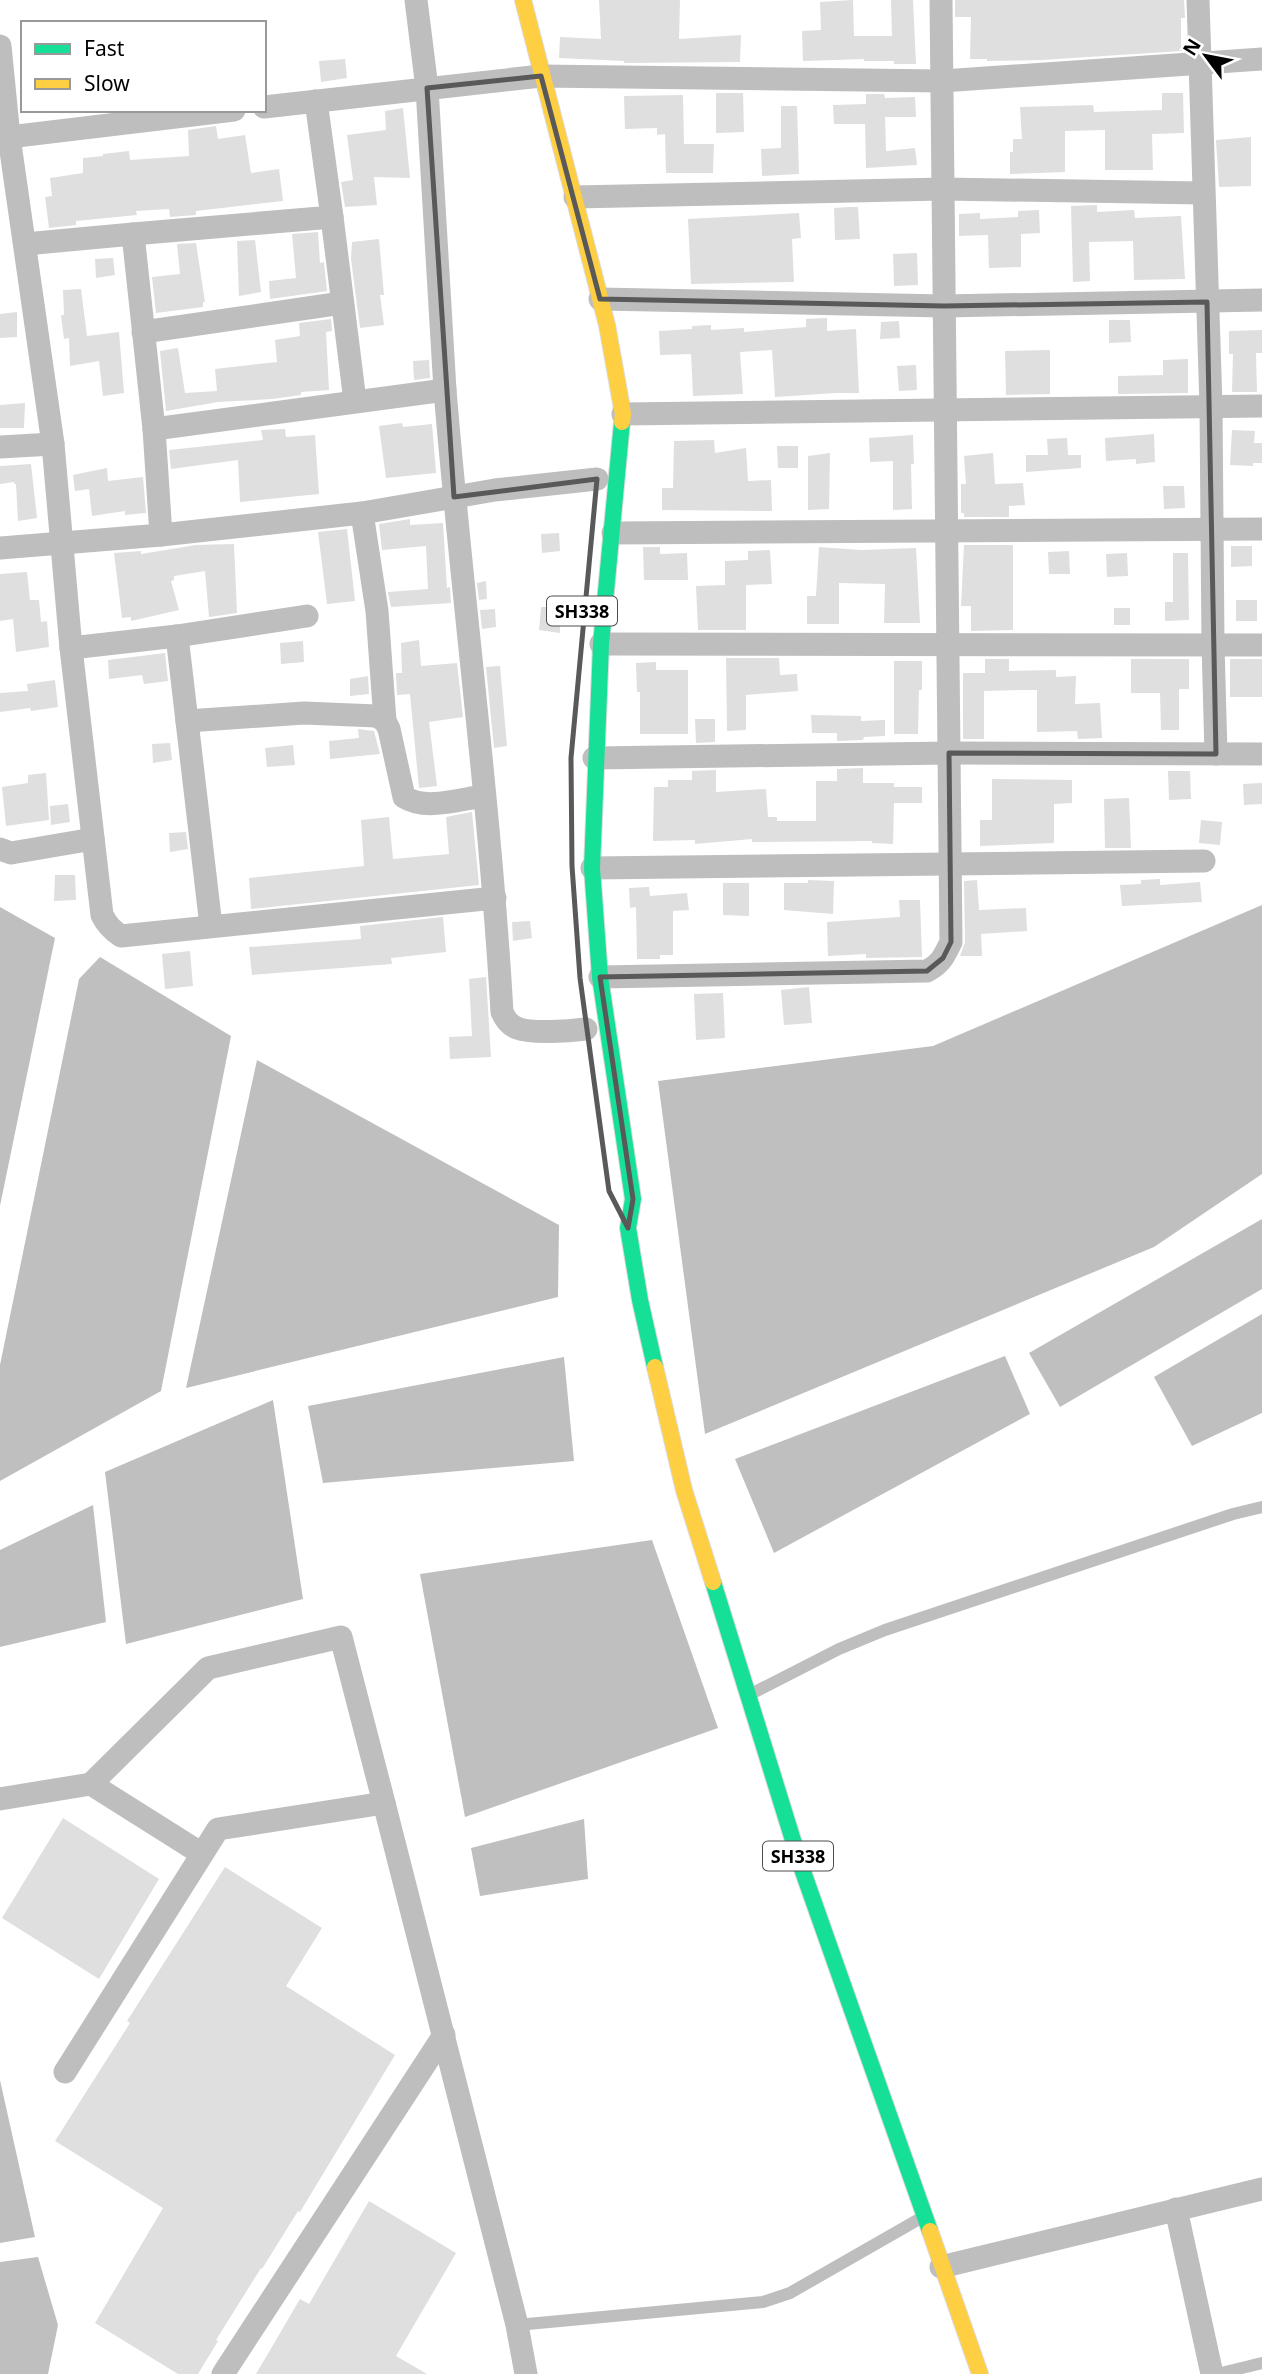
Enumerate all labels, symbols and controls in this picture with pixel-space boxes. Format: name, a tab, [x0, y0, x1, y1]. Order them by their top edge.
legend	[21, 21, 266, 112]
north arrow	[1171, 21, 1241, 91]
text: Fast	[84, 34, 125, 62]
text: N	[1176, 34, 1207, 60]
text: Slow	[84, 69, 130, 97]
road number: SH338	[547, 596, 617, 626]
road number: SH338	[763, 1842, 833, 1870]

